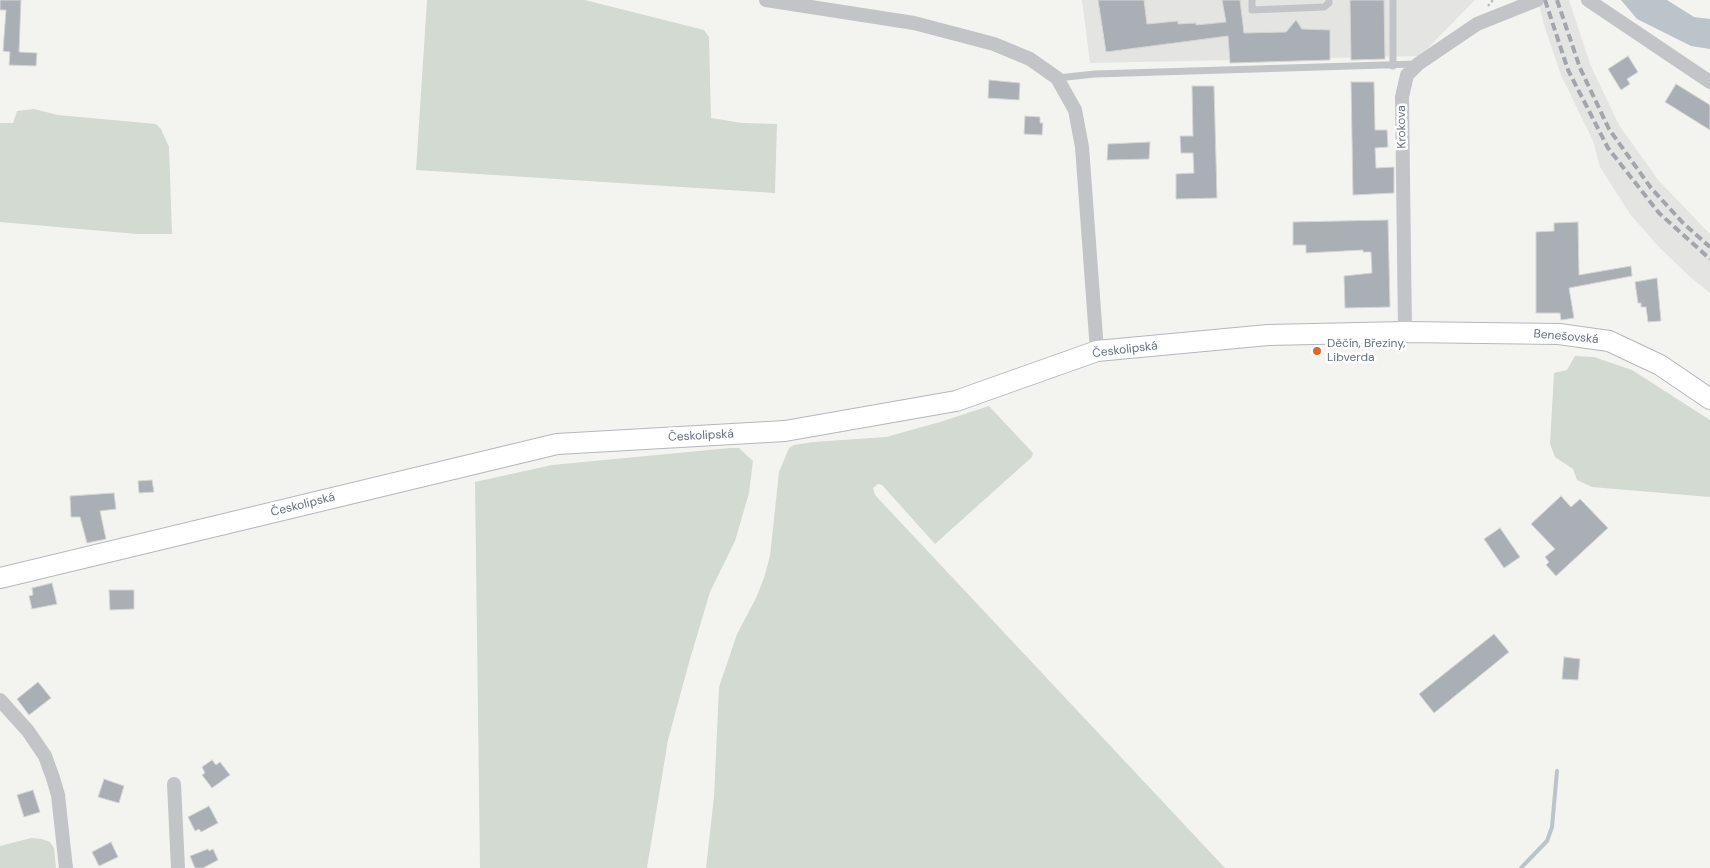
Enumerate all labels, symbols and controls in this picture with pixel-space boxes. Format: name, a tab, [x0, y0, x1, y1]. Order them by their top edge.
street label: Krokova	[1394, 105, 1410, 149]
street label: Benešovská	[1533, 327, 1599, 347]
place label: Děčín, Březiny, Libverda	[1327, 337, 1405, 365]
street label: Českolipská	[1091, 339, 1159, 361]
marker: Děčín, Březiny, Libverda	[1311, 345, 1323, 357]
street label: Českolipská	[668, 427, 734, 445]
street label: Českolipská	[269, 490, 337, 520]

